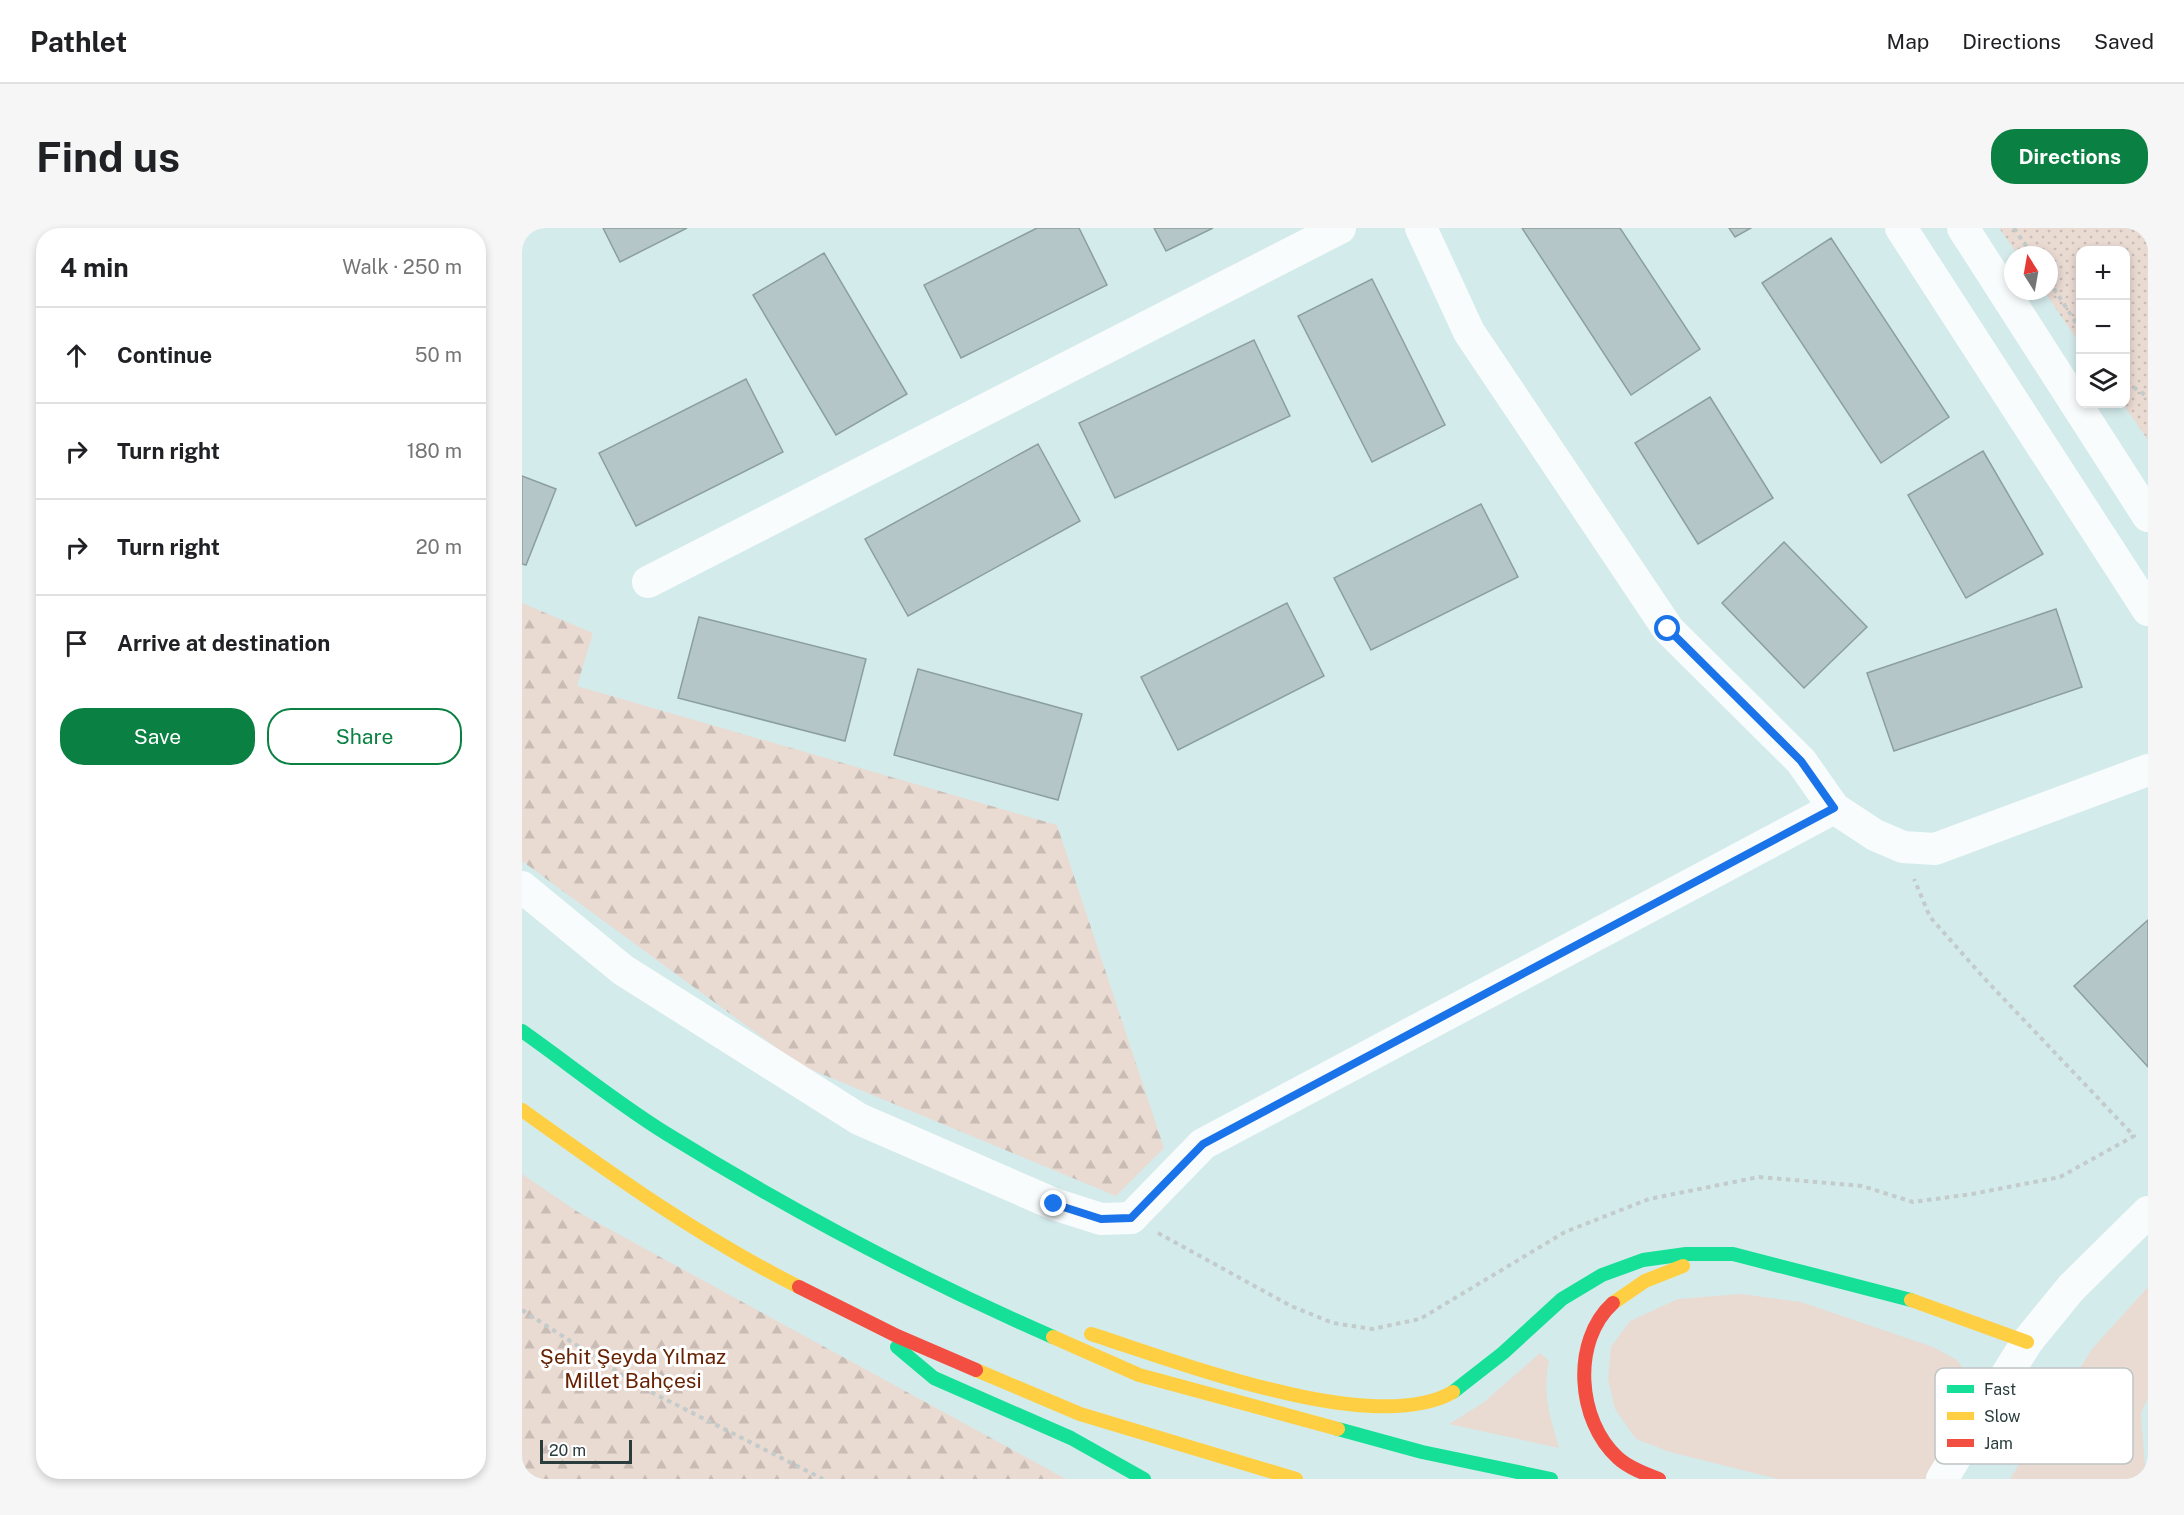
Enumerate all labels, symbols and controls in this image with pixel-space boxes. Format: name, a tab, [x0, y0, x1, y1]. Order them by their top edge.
text: Pathlet	[30, 25, 127, 58]
text: Map	[1887, 29, 1929, 54]
text: Directions	[1962, 29, 2061, 54]
text: Saved	[2094, 29, 2154, 54]
button: Directions	[1991, 129, 2148, 184]
text: Find us	[36, 132, 180, 181]
north arrow	[2004, 246, 2058, 300]
map controls	[2076, 246, 2130, 408]
button: +	[2076, 246, 2130, 300]
text: 4 min	[60, 252, 129, 283]
text: Walk · 250 m	[342, 255, 462, 279]
button: −	[2076, 300, 2130, 354]
icon: ahead	[60, 339, 93, 372]
text: Continue	[117, 342, 212, 368]
text: 50 m	[415, 343, 462, 367]
button: layers	[2076, 354, 2130, 408]
icon: right	[60, 435, 93, 468]
text: Turn right	[117, 438, 220, 464]
text: 180 m	[407, 439, 462, 463]
icon: right	[60, 531, 93, 564]
text: Turn right	[117, 534, 220, 560]
text: 20 m	[416, 535, 462, 559]
route start	[1654, 615, 1680, 641]
icon: arrive	[60, 627, 93, 660]
text: Arrive at destination	[117, 630, 330, 656]
button: Save	[60, 708, 255, 765]
button: Share	[267, 708, 462, 765]
route end	[1040, 1190, 1066, 1216]
park label: Şehit Şeyda Yılmaz Millet Bahçesi	[540, 1344, 726, 1393]
legend	[1935, 1368, 2133, 1464]
text: Fast	[1984, 1380, 2016, 1399]
text: Slow	[1984, 1407, 2021, 1426]
text: Jam	[1984, 1434, 2013, 1453]
scale bar	[540, 1437, 632, 1464]
text: 20 m	[549, 1441, 586, 1460]

